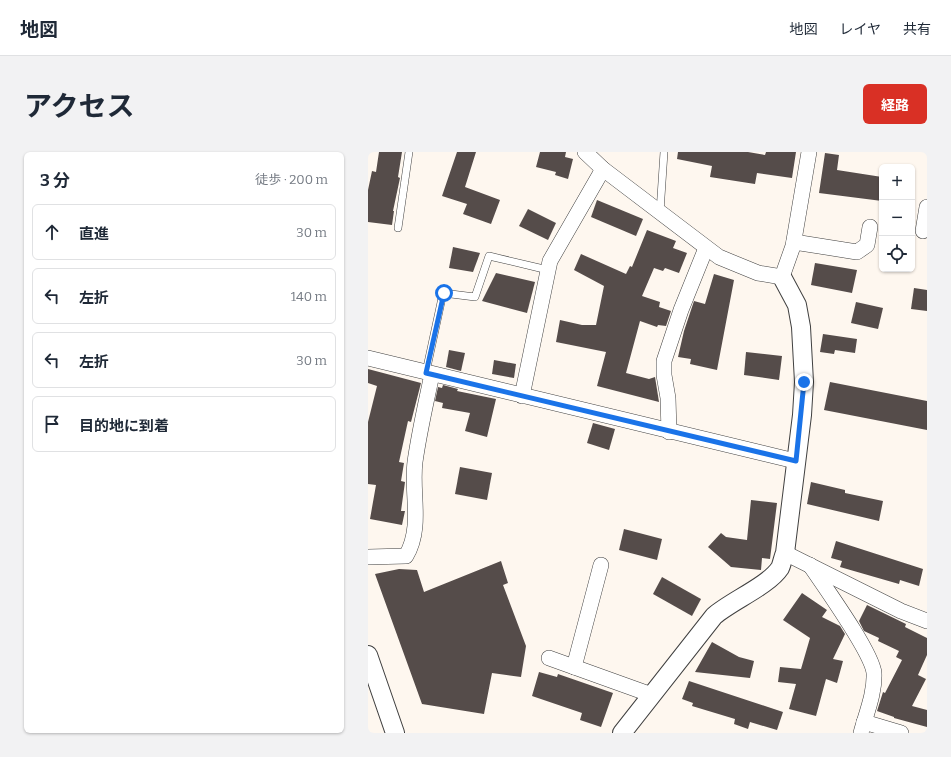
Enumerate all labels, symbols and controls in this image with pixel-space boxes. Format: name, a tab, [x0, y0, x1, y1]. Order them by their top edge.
text: 地図	[20, 18, 58, 41]
text: 地図	[789, 21, 817, 38]
text: レイヤ	[839, 21, 881, 38]
text: 共有	[903, 21, 931, 38]
button: 経路	[863, 84, 927, 124]
text: アクセス	[24, 90, 135, 123]
map controls	[879, 164, 915, 272]
button: +	[879, 164, 915, 200]
text: 3 分	[40, 170, 70, 191]
text: 徒歩 · 200 m	[255, 172, 328, 187]
button: −	[879, 200, 915, 236]
icon: ahead	[41, 221, 63, 243]
text: 直進	[79, 225, 109, 243]
text: 30 m	[296, 225, 327, 240]
button: locate	[879, 236, 915, 272]
route start	[435, 284, 453, 302]
icon: left	[41, 285, 63, 307]
text: 左折	[79, 289, 109, 307]
text: 140 m	[291, 289, 327, 304]
icon: left	[41, 349, 63, 371]
text: 左折	[79, 353, 109, 371]
text: 30 m	[296, 353, 327, 368]
route end	[795, 373, 813, 391]
icon: arrive	[41, 413, 63, 435]
text: 目的地に到着	[79, 417, 169, 435]

